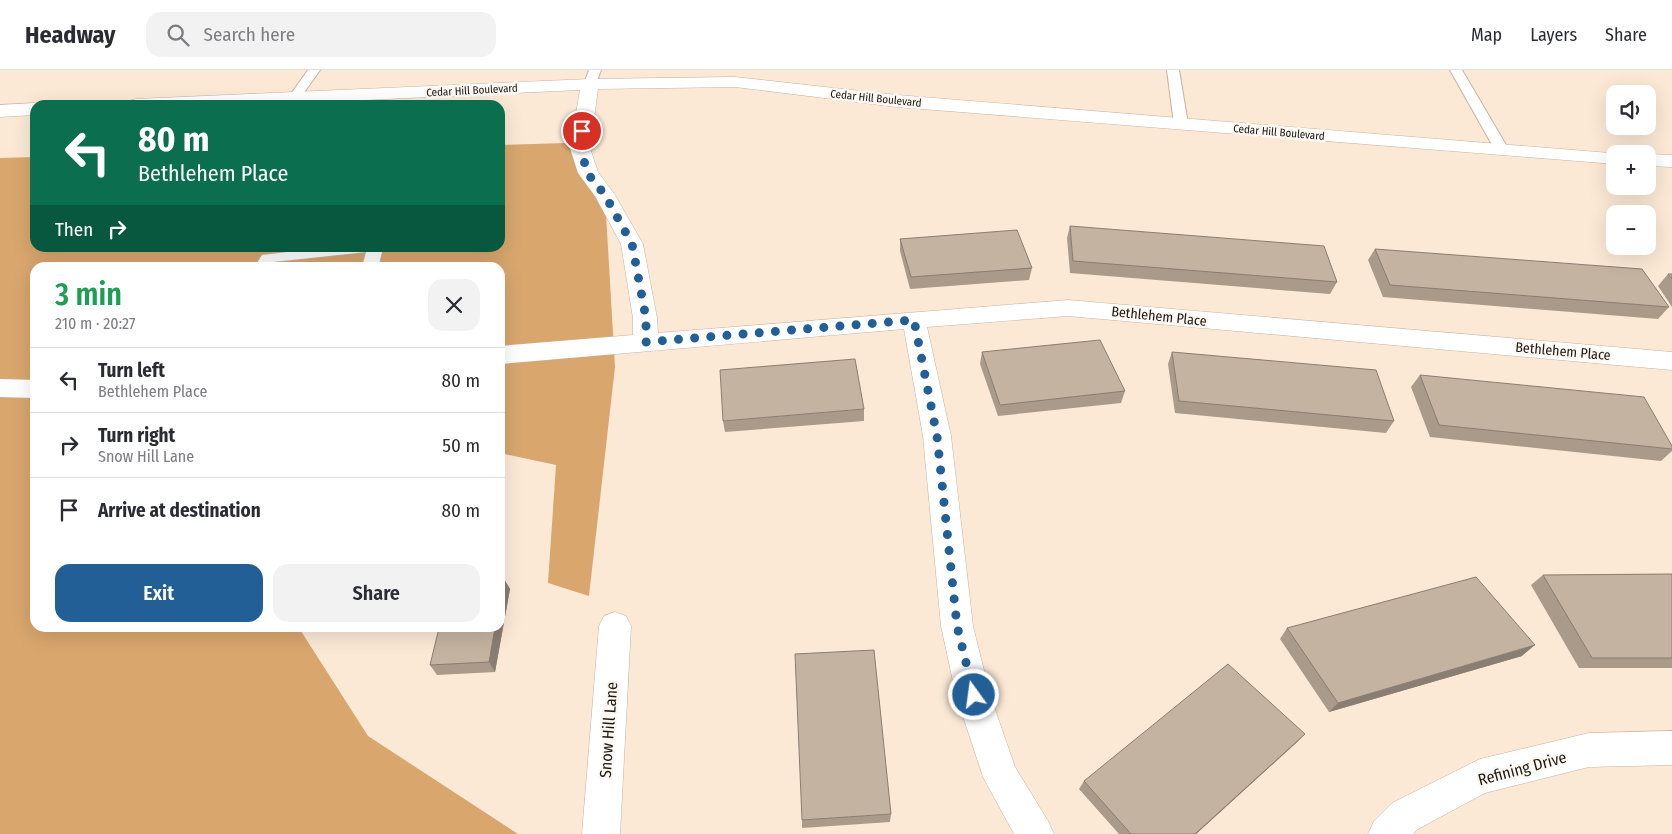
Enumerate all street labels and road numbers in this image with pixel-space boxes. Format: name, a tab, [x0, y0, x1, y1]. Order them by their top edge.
street label: Cedar Hill Boulevard	[426, 82, 518, 99]
street label: Cedar Hill Boulevard	[830, 87, 922, 110]
street label: Cedar Hill Boulevard	[1233, 122, 1325, 143]
street label: Bethlehem Place	[1110, 303, 1208, 330]
street label: Bethlehem Place	[1515, 339, 1611, 364]
street label: Snow Hill Lane	[596, 681, 621, 779]
street label: Refining Drive	[1476, 748, 1569, 789]

